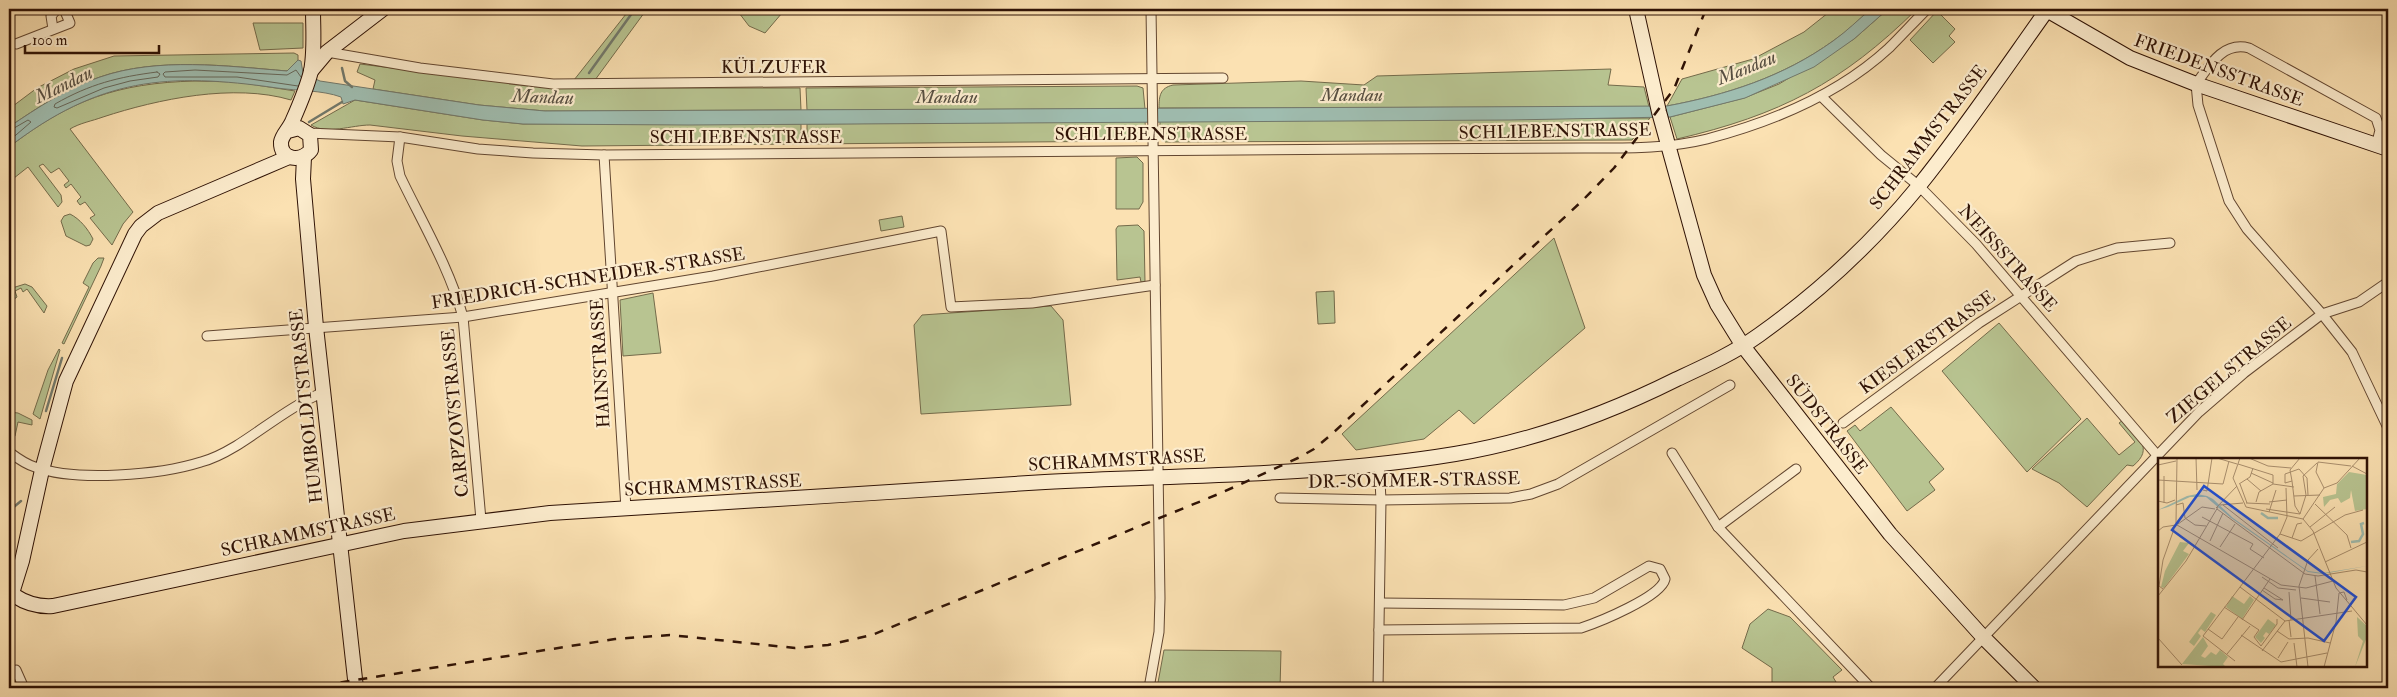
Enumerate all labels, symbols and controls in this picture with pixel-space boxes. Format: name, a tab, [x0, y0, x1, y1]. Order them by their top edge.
scale bar	[25, 22, 159, 54]
street label: FRIEDENSSTRASSE	[2131, 29, 2307, 112]
text: 100 m	[32, 31, 68, 50]
water label: Mandau	[1712, 45, 1780, 91]
street label: KÜLZUFER	[721, 56, 828, 79]
street label: SCHRAMMSTRASSE	[1865, 60, 1992, 214]
water label: Mandau	[29, 61, 96, 110]
water label: Mandau	[1320, 83, 1383, 107]
water label: Mandau	[511, 84, 574, 110]
water label: Mandau	[915, 85, 978, 109]
street label: SCHLIEBENSTRASSE	[1458, 118, 1652, 145]
street label: SCHLIEBENSTRASSE	[1055, 123, 1247, 146]
street label: SCHLIEBENSTRASSE	[650, 126, 842, 149]
street label: NEISSSTRASSE	[1953, 200, 2062, 317]
street label: FRIEDRICH-SCHNEIDER-STRASSE	[430, 242, 747, 315]
street label: KIESLERSTRASSE	[1855, 285, 2000, 399]
street label: HAINSTRASSE	[586, 297, 615, 429]
street label: HUMBOLDTSTRASSE	[285, 308, 328, 504]
street label: ZIEGELSTRASSE	[2162, 312, 2296, 429]
street label: CARPZOVSTRASSE	[437, 328, 474, 498]
street label: SÜDSTRASSE	[1780, 370, 1873, 479]
street label: SCHRAMMSTRASSE	[1028, 444, 1206, 477]
inset map	[2158, 458, 2367, 667]
street label: DR.-SOMMER-STRASSE	[1308, 467, 1520, 494]
street label: SCHRAMMSTRASSE	[624, 469, 802, 502]
street label: SCHRAMMSTRASSE	[219, 503, 397, 562]

